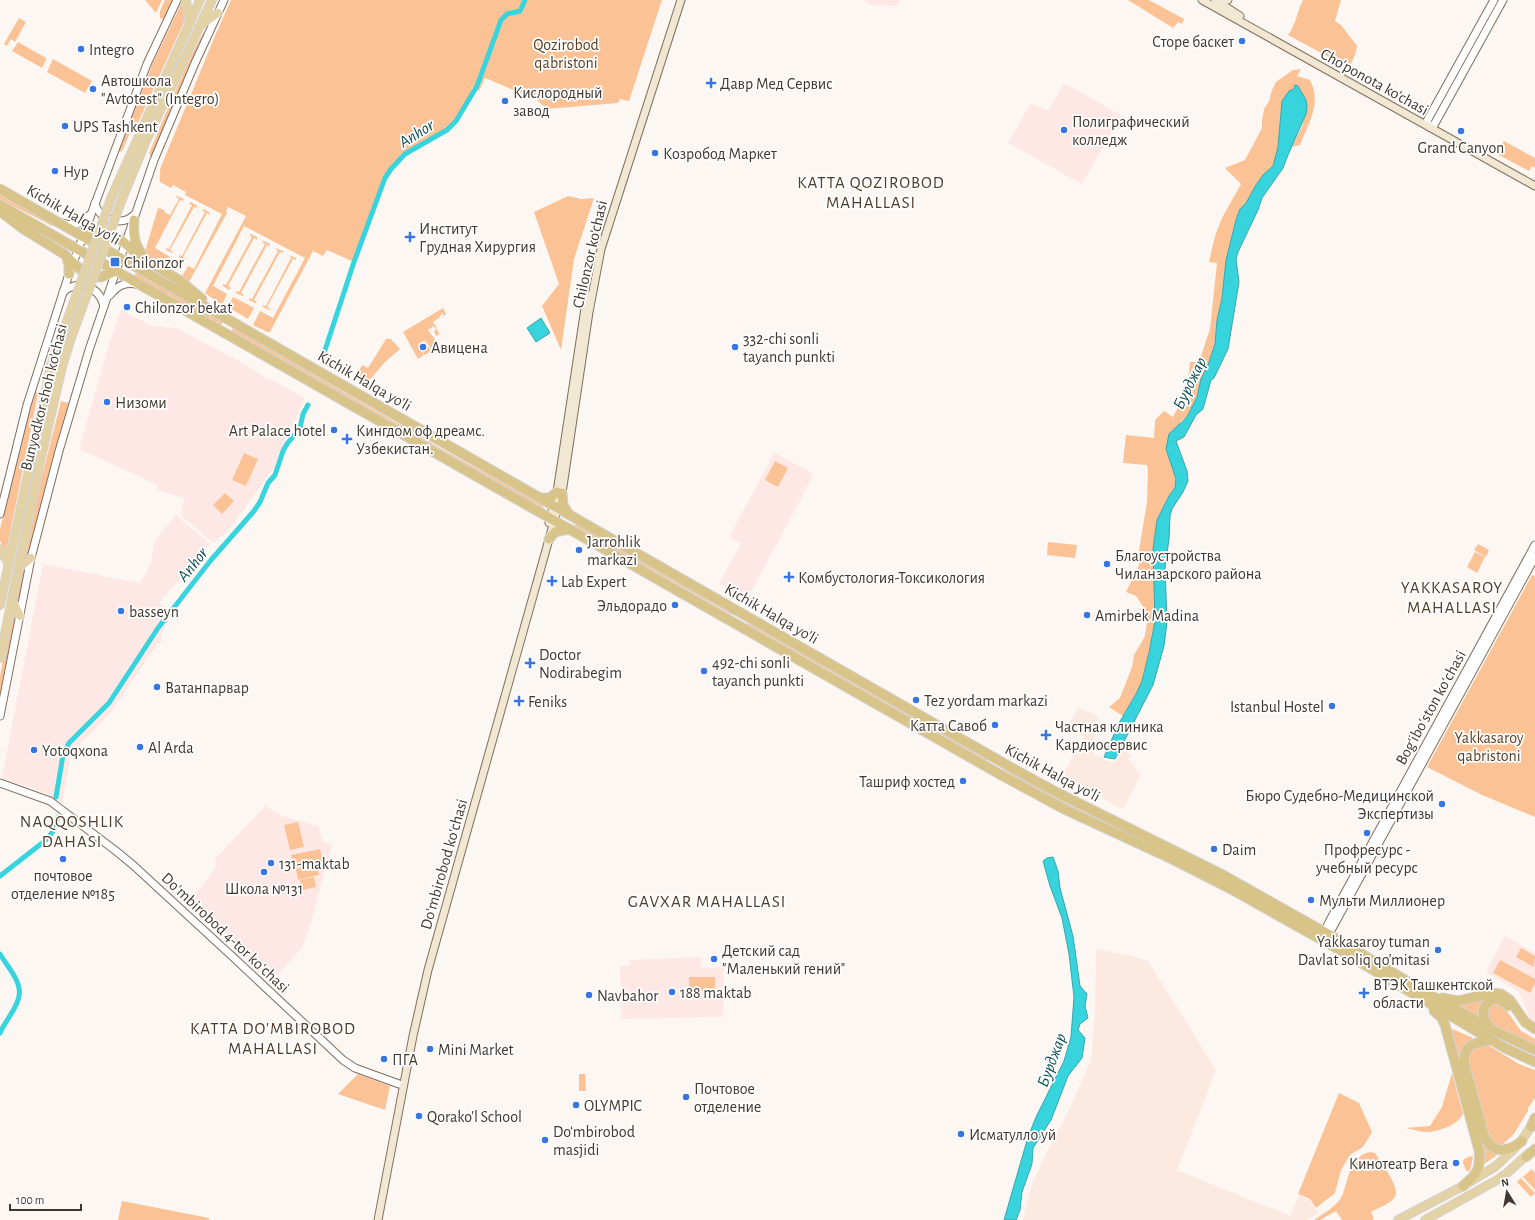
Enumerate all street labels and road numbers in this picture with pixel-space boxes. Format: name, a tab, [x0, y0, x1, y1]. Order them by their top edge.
street label: Cho'ponota ko'chasi	[1318, 46, 1431, 118]
street label: Kichik Halqa yo'li	[23, 182, 123, 249]
street label: Chilonzor ko'chasi	[570, 199, 610, 310]
street label: Bunyodkor shoh ko'chasi	[18, 322, 71, 473]
street label: Kichik Halqa yo'li	[314, 348, 414, 415]
street label: Kichik Halqa yo'li	[721, 581, 821, 648]
street label: Bogʻiboʻston koʻchasi	[1393, 648, 1469, 767]
street label: Kichik Halqa yo'li	[1002, 741, 1103, 806]
street label: Doʻmbirobod koʻchasi	[418, 797, 470, 931]
street label: Doʻmbirobod 4-tor koʻchasi	[158, 870, 292, 996]

